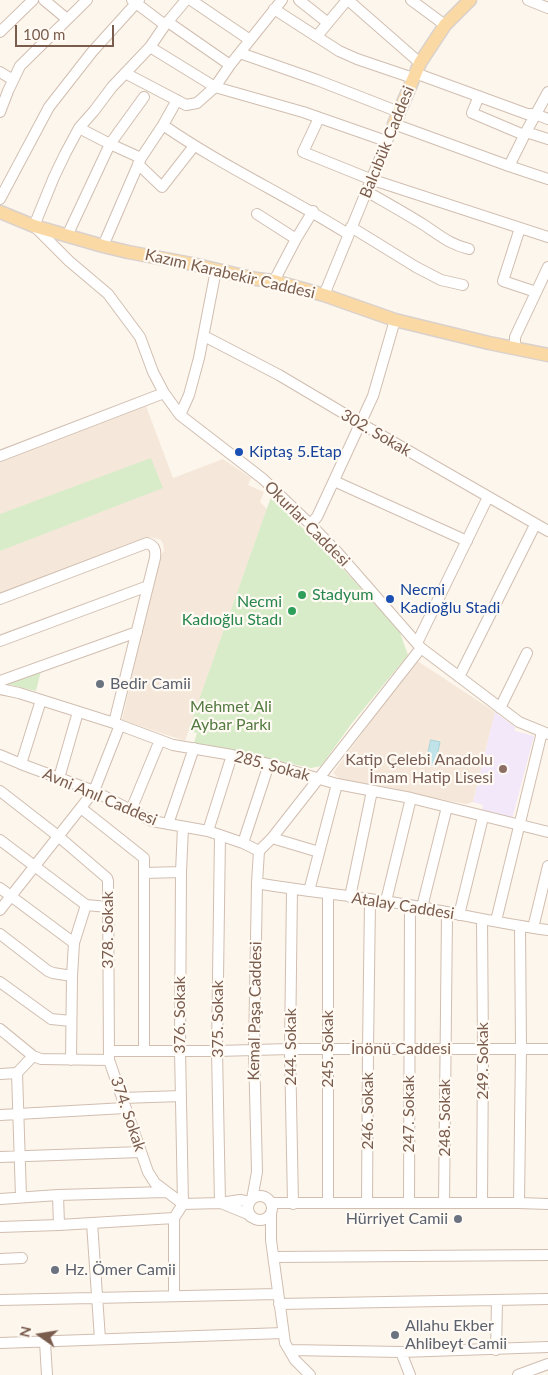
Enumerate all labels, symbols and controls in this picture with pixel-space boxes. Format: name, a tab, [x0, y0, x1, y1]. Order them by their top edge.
scale bar	[18, 15, 116, 47]
text: 100 m	[23, 25, 65, 43]
street label: Balcıbük Caddesi	[356, 83, 418, 201]
street label: Kazım Karabekir Caddesi	[143, 245, 317, 303]
street label: 302. Sokak	[338, 405, 414, 461]
place label: Kiptaş 5.Etap	[249, 442, 342, 462]
marker: Kiptaş 5.Etap	[233, 446, 245, 458]
street label: Okurlar Caddesi	[260, 477, 354, 571]
place label: Necmi Kadioğlu Stadi	[400, 580, 500, 618]
place label: Stadyum	[312, 585, 373, 605]
marker: Stadyum	[296, 589, 308, 601]
place label: Necmi Kadıoğlu Stadı	[182, 592, 282, 630]
marker: Necmi Kadioğlu Stadi	[384, 593, 396, 605]
marker: Necmi Kadıoğlu Stadı	[286, 605, 298, 617]
place label: Bedir Camii	[110, 674, 191, 694]
marker: Bedir Camii	[94, 678, 106, 690]
park label: Mehmet Ali Aybar Parkı	[190, 697, 272, 735]
street label: 285. Sokak	[232, 747, 312, 785]
place label: Katip Çelebi Anadolu İmam Hatip Lisesi	[345, 750, 493, 788]
marker: Katip Çelebi Anadolu İmam Hatip Lisesi	[497, 763, 509, 775]
street label: Avni Anıl Caddesi	[40, 764, 160, 830]
street label: Atalay Caddesi	[350, 888, 456, 924]
street label: 378. Sokak	[98, 891, 118, 969]
street label: Kemal Paşa Caddesi	[244, 941, 266, 1081]
street label: 376. Sokak	[170, 976, 190, 1054]
street label: 375. Sokak	[208, 980, 228, 1058]
street label: 244. Sokak	[281, 1008, 301, 1086]
street label: 245. Sokak	[318, 1010, 338, 1088]
street label: 249. Sokak	[473, 1022, 493, 1100]
street label: İnönü Caddesi	[351, 1039, 451, 1059]
street label: 246. Sokak	[358, 1072, 378, 1150]
street label: 374. Sokak	[106, 1074, 150, 1154]
street label: 247. Sokak	[399, 1075, 419, 1153]
street label: 248. Sokak	[435, 1079, 455, 1157]
place label: Hürriyet Camii	[346, 1209, 448, 1229]
marker: Hürriyet Camii	[452, 1213, 464, 1225]
place label: Hz. Ömer Camii	[65, 1260, 176, 1280]
marker: Hz. Ömer Camii	[49, 1264, 61, 1276]
north arrow	[15, 1310, 65, 1360]
place label: Allahu Ekber Ahlibeyt Camii	[405, 1316, 507, 1354]
text: N	[15, 1324, 34, 1339]
marker: Allahu Ekber Ahlibeyt Camii	[389, 1329, 401, 1341]

